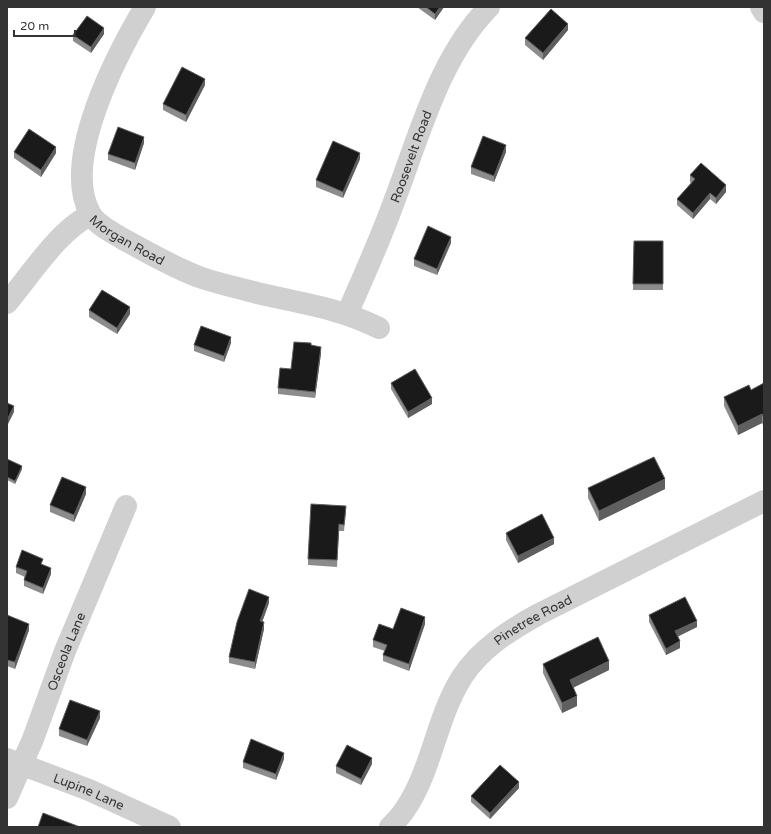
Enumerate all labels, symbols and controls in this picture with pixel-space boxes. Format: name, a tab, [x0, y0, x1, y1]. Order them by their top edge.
scale bar	[14, 12, 75, 38]
text: 20 m	[20, 19, 49, 33]
street label: Roosevelt Road	[387, 108, 436, 205]
street label: Morgan Road	[86, 212, 167, 269]
street label: Pinetree Road	[491, 592, 575, 649]
street label: Osceola Lane	[44, 610, 89, 693]
street label: Lupine Lane	[51, 770, 127, 814]

